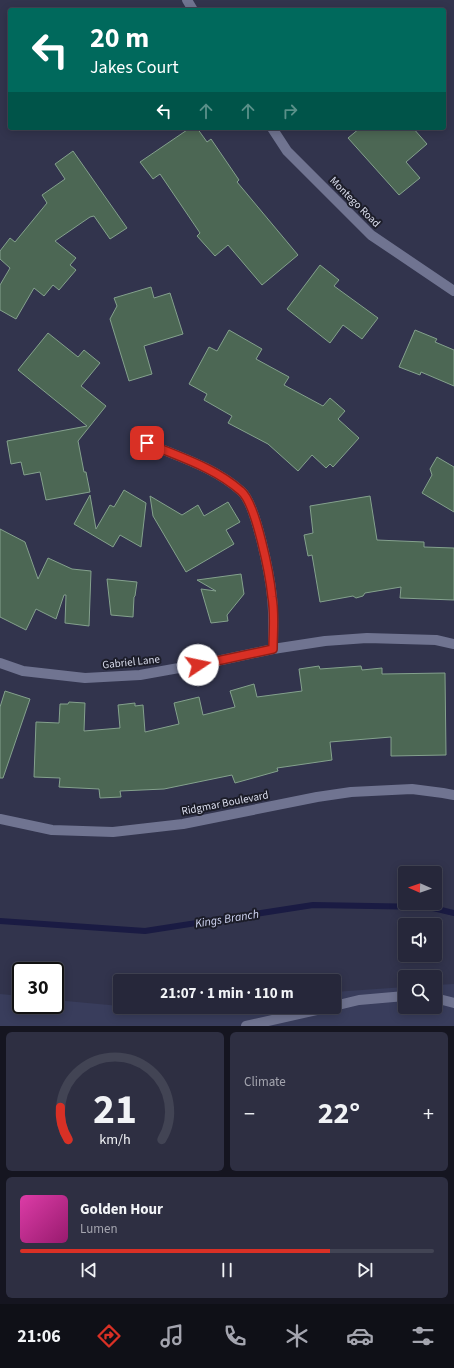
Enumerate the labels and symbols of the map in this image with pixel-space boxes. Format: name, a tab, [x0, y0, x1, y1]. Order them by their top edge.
street label: Montego Road	[326, 173, 384, 231]
pin	[130, 426, 164, 460]
position arrow	[177, 644, 219, 686]
street label: Gabriel Lane	[101, 651, 161, 672]
street label: Ridgmar Boulevard	[180, 787, 270, 819]
north arrow	[398, 866, 442, 910]
water label: Kings Branch	[194, 906, 260, 932]
speed limit sign: 30	[12, 962, 64, 1014]

